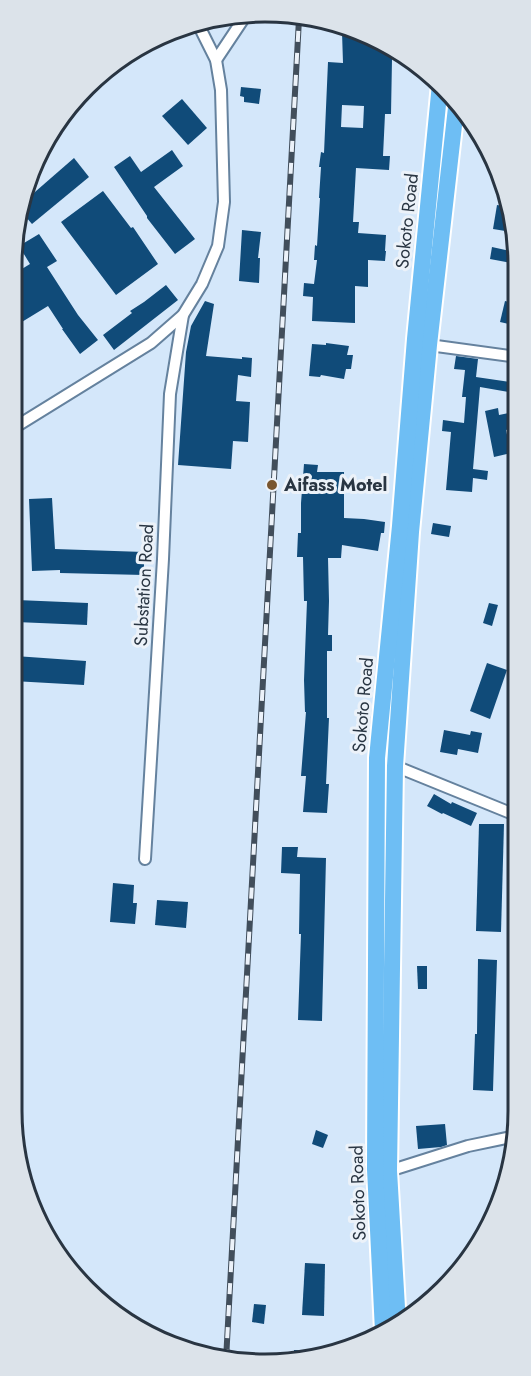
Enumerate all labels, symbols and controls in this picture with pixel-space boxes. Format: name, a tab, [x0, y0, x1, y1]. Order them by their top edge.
street label: Sokoto Road	[389, 172, 425, 270]
place label: Aifass Motel	[283, 472, 387, 498]
marker: Aifass Motel	[265, 478, 279, 492]
street label: Substation Road	[128, 523, 160, 647]
street label: Sokoto Road	[346, 656, 380, 754]
street label: Sokoto Road	[343, 1145, 373, 1241]

